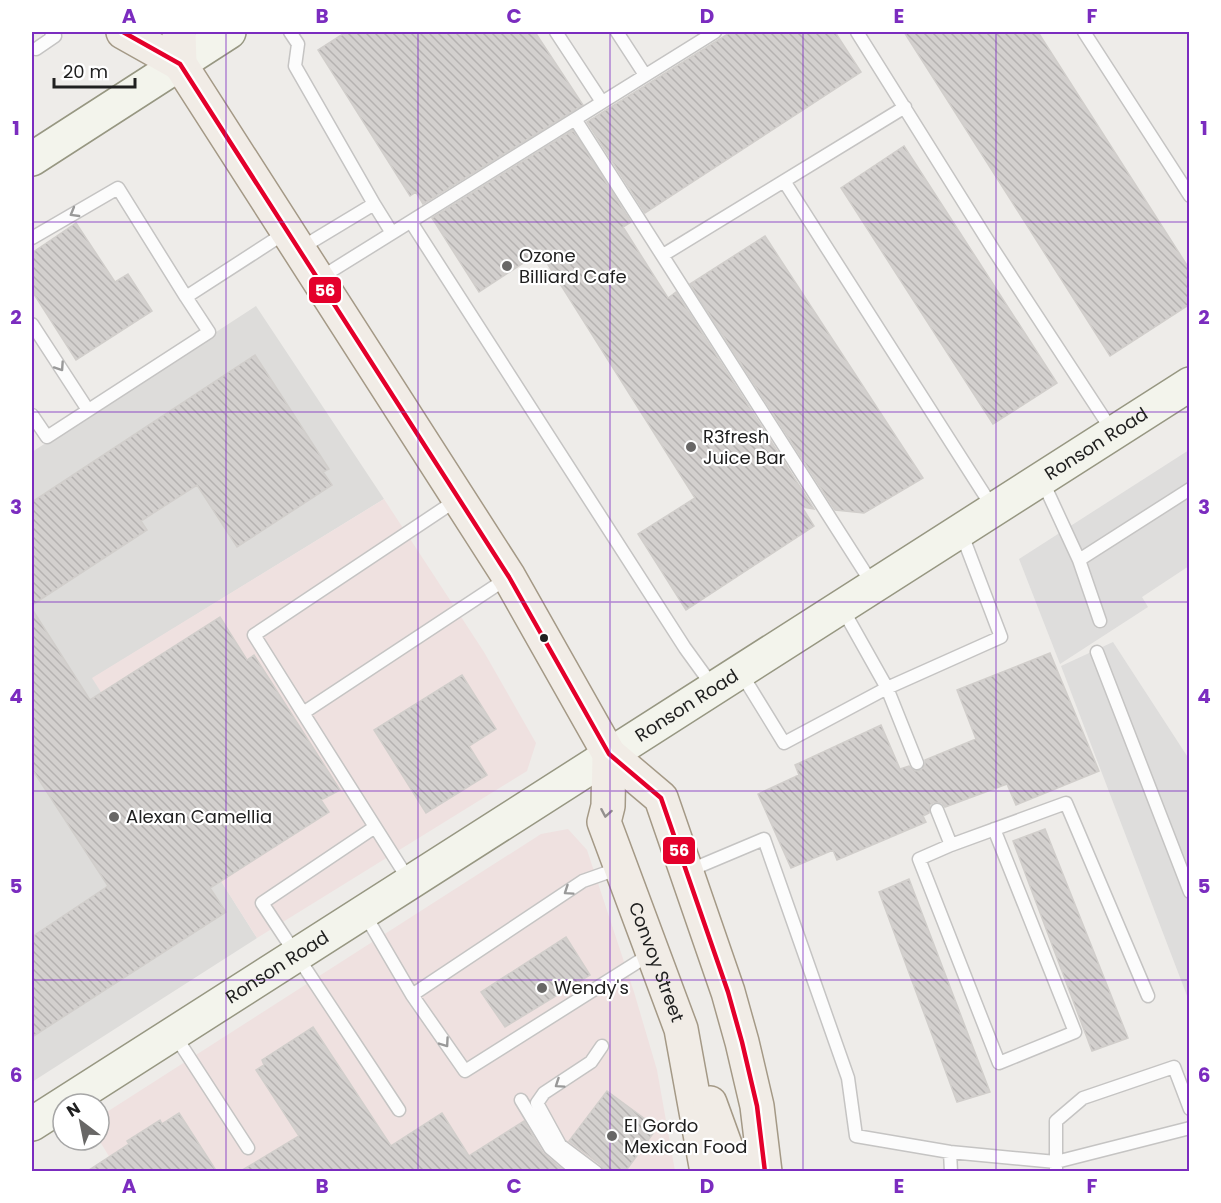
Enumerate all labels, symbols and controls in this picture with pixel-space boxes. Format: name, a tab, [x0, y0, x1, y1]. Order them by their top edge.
text: A	[122, 2, 137, 30]
text: B	[315, 2, 329, 30]
text: C	[506, 2, 522, 30]
text: D	[700, 2, 714, 30]
text: E	[894, 2, 904, 30]
text: F	[1087, 2, 1098, 30]
scale bar	[54, 51, 135, 89]
text: 20 m	[63, 59, 108, 84]
text: 1	[12, 114, 20, 142]
text: 1	[1200, 114, 1208, 142]
one-way arrow	[70, 206, 81, 217]
place label: Ozone Billiard Cafe	[519, 243, 627, 289]
marker: Ozone Billiard Cafe	[500, 259, 514, 273]
line badge: 56	[308, 276, 342, 304]
text: 56	[315, 279, 335, 302]
text: 2	[10, 303, 22, 331]
text: 2	[1198, 303, 1210, 331]
one-way arrow	[53, 360, 64, 371]
street label: Ronson Road	[1039, 401, 1152, 486]
place label: R3fresh Juice Bar	[703, 424, 786, 470]
marker: R3fresh Juice Bar	[684, 440, 698, 454]
text: 3	[10, 493, 22, 521]
text: 3	[1198, 493, 1210, 521]
unlabelled marker	[538, 632, 550, 644]
street label: Ronson Road	[630, 663, 743, 748]
text: 4	[9, 682, 23, 710]
text: 4	[1197, 682, 1211, 710]
place label: Alexan Camellia	[126, 804, 272, 829]
one-way arrow	[600, 807, 613, 817]
marker: Alexan Camellia	[107, 810, 121, 824]
line badge: 56	[662, 836, 696, 865]
text: 56	[669, 839, 689, 862]
text: 5	[10, 872, 23, 900]
text: 5	[1198, 872, 1211, 900]
one-way arrow	[564, 884, 575, 895]
street label: Convoy Street	[623, 898, 690, 1026]
street label: Ronson Road	[220, 925, 333, 1009]
place label: Wendy's	[554, 975, 629, 1000]
marker: Wendy's	[535, 981, 549, 995]
one-way arrow	[438, 1036, 449, 1047]
text: 6	[10, 1061, 22, 1089]
text: 6	[1198, 1061, 1210, 1089]
one-way arrow	[554, 1077, 565, 1088]
north arrow	[51, 1092, 111, 1152]
text: N	[62, 1097, 85, 1123]
place label: El Gordo Mexican Food	[624, 1113, 747, 1159]
marker: El Gordo Mexican Food	[605, 1129, 619, 1143]
text: A	[122, 1172, 137, 1200]
text: B	[315, 1172, 329, 1200]
text: C	[506, 1172, 522, 1200]
text: D	[700, 1172, 714, 1200]
text: E	[894, 1172, 904, 1200]
text: F	[1087, 1172, 1098, 1200]

